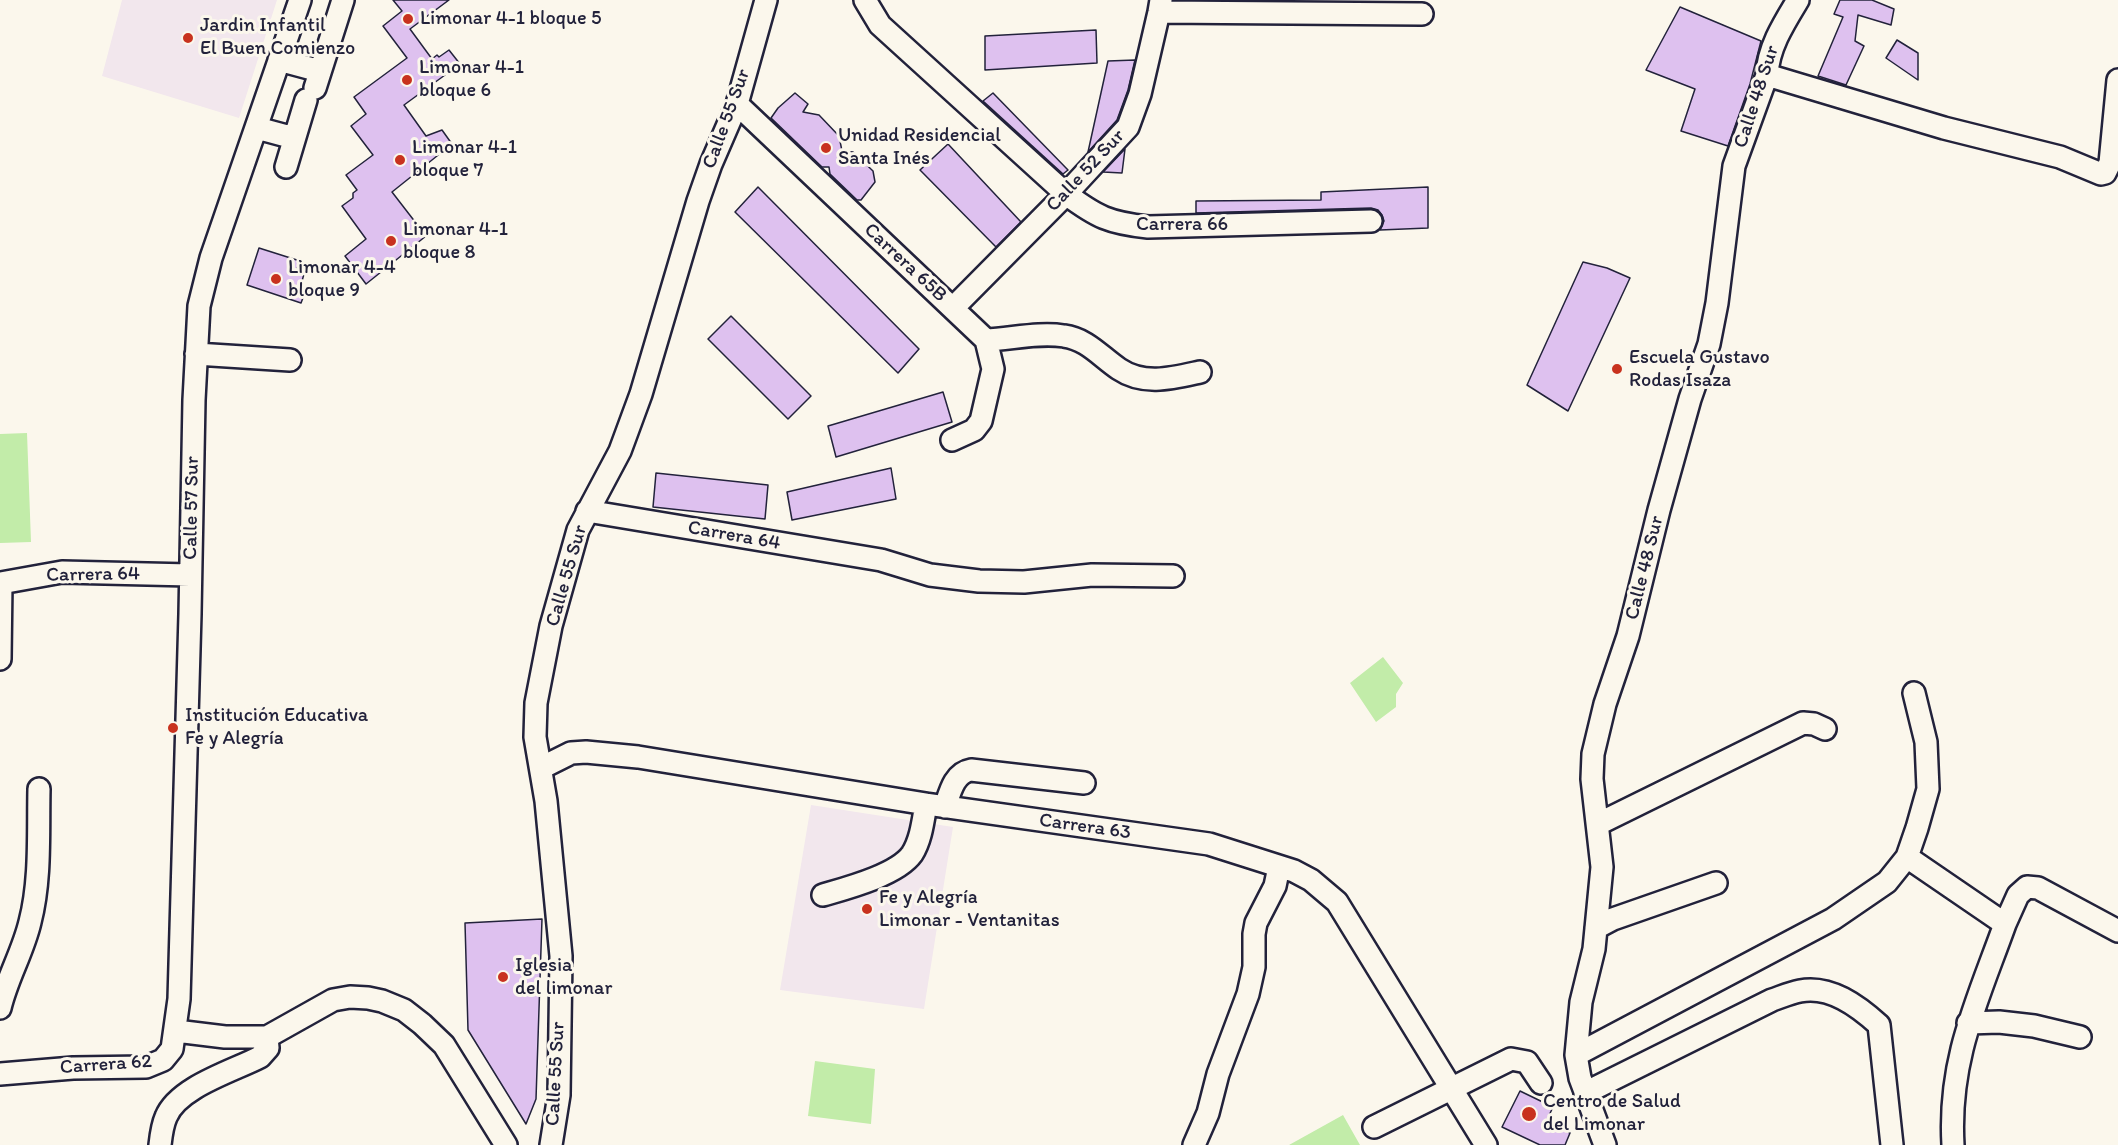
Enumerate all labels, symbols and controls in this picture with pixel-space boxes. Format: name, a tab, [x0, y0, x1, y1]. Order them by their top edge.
place label: Limonar 4-1 bloque 5	[420, 7, 602, 31]
marker: Limonar 4-1 bloque 5	[401, 12, 415, 26]
place label: Jardin Infantil El Buen Comienzo	[200, 14, 355, 61]
marker: Jardin Infantil El Buen Comienzo	[181, 31, 195, 45]
street label: Calle 48 Sur	[1729, 43, 1785, 151]
place label: Limonar 4-1 bloque 6	[419, 56, 524, 103]
street label: Calle 55 Sur	[698, 66, 756, 172]
marker: Limonar 4-1 bloque 6	[400, 73, 414, 87]
place label: Unidad Residencial Santa Inés	[838, 124, 1001, 171]
street label: Calle 52 Sur	[1042, 125, 1130, 217]
place label: Limonar 4-1 bloque 7	[412, 136, 517, 183]
marker: Unidad Residencial Santa Inés	[819, 141, 833, 155]
marker: Limonar 4-1 bloque 7	[393, 153, 407, 167]
street label: Carrera 66	[1136, 213, 1228, 237]
place label: Limonar 4-1 bloque 8	[403, 218, 508, 265]
street label: Carrera 65B	[858, 218, 952, 308]
marker: Limonar 4-1 bloque 8	[384, 234, 398, 248]
place label: Limonar 4-4 bloque 9	[288, 256, 396, 303]
marker: Limonar 4-4 bloque 9	[269, 272, 283, 286]
place label: Escuela Gustavo Rodas Isaza	[1629, 346, 1770, 393]
marker: Escuela Gustavo Rodas Isaza	[1610, 362, 1624, 376]
street label: Calle 57 Sur	[179, 456, 205, 560]
street label: Calle 48 Sur	[1620, 514, 1670, 622]
street label: Carrera 64	[686, 516, 782, 556]
street label: Calle 55 Sur	[541, 523, 593, 629]
street label: Carrera 64	[46, 562, 140, 588]
place label: Institución Educativa Fe y Alegría	[185, 704, 368, 751]
marker: Institución Educativa Fe y Alegría	[166, 721, 180, 735]
street label: Carrera 63	[1038, 809, 1132, 845]
place label: Fe y Alegría Limonar - Ventanitas	[879, 886, 1060, 933]
marker: Fe y Alegría Limonar - Ventanitas	[860, 902, 874, 916]
place label: Iglesia del limonar	[515, 954, 612, 1001]
marker: Iglesia del limonar	[496, 970, 510, 984]
street label: Calle 55 Sur	[541, 1021, 571, 1127]
street label: Carrera 62	[59, 1050, 153, 1080]
place label: Centro de Salud del Limonar	[1543, 1090, 1681, 1137]
marker: Centro de Salud del Limonar	[1520, 1105, 1538, 1123]

